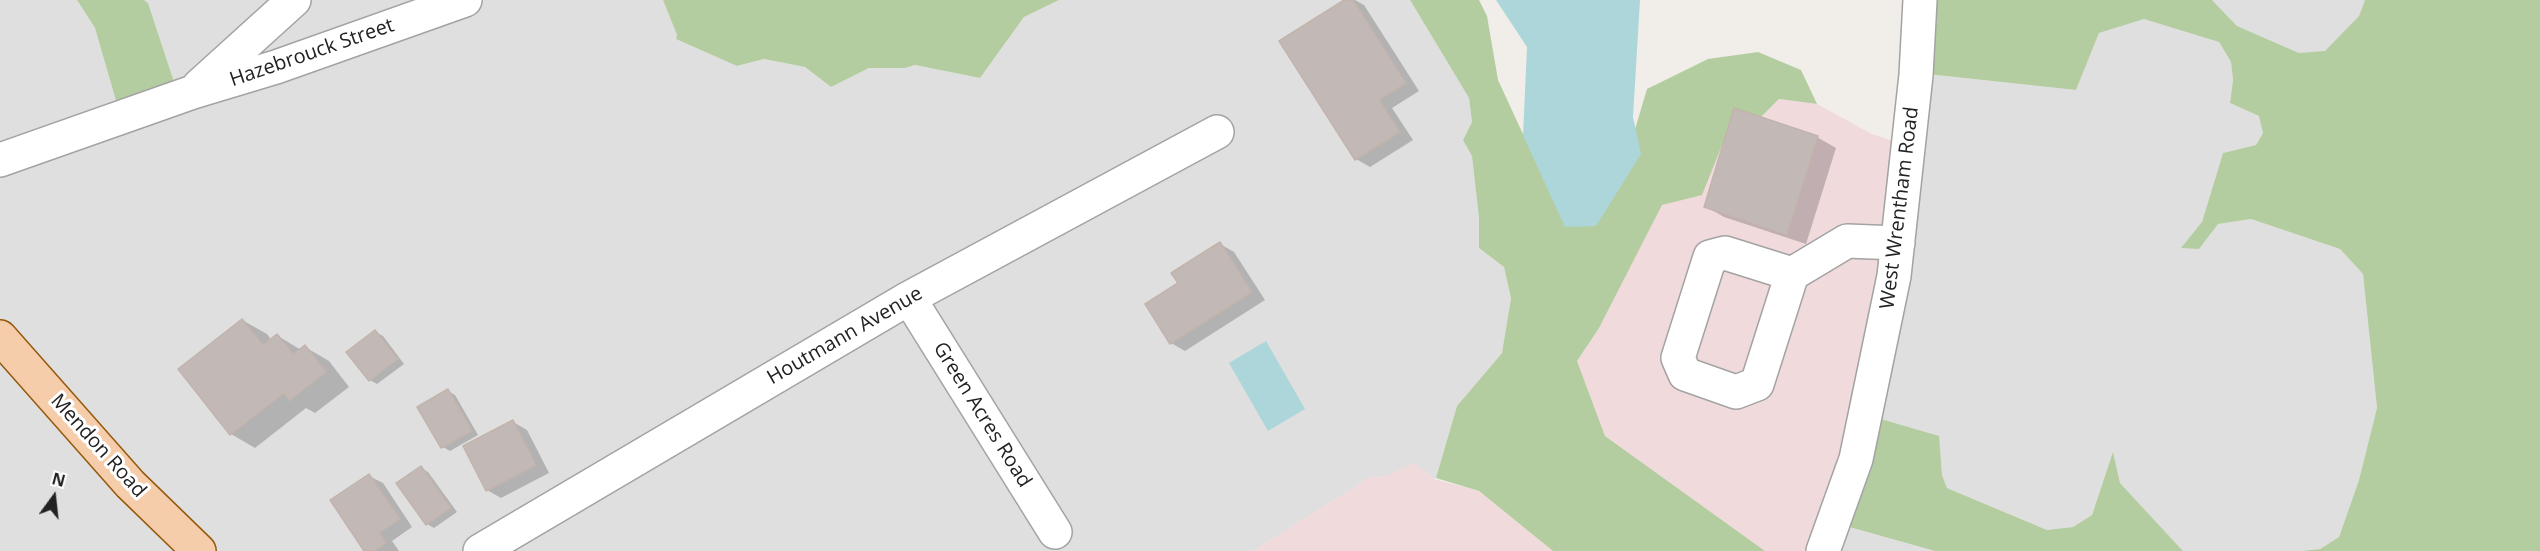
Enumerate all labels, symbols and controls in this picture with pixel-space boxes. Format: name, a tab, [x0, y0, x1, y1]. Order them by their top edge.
street label: Hazebrouck Street	[227, 14, 397, 92]
street label: West Wrentham Road	[1876, 105, 1924, 311]
street label: Houtmann Avenue	[763, 282, 927, 390]
street label: Green Acres Road	[928, 338, 1036, 492]
street label: Mendon Road	[45, 389, 151, 503]
north arrow	[24, 467, 84, 527]
text: N	[50, 467, 68, 492]

